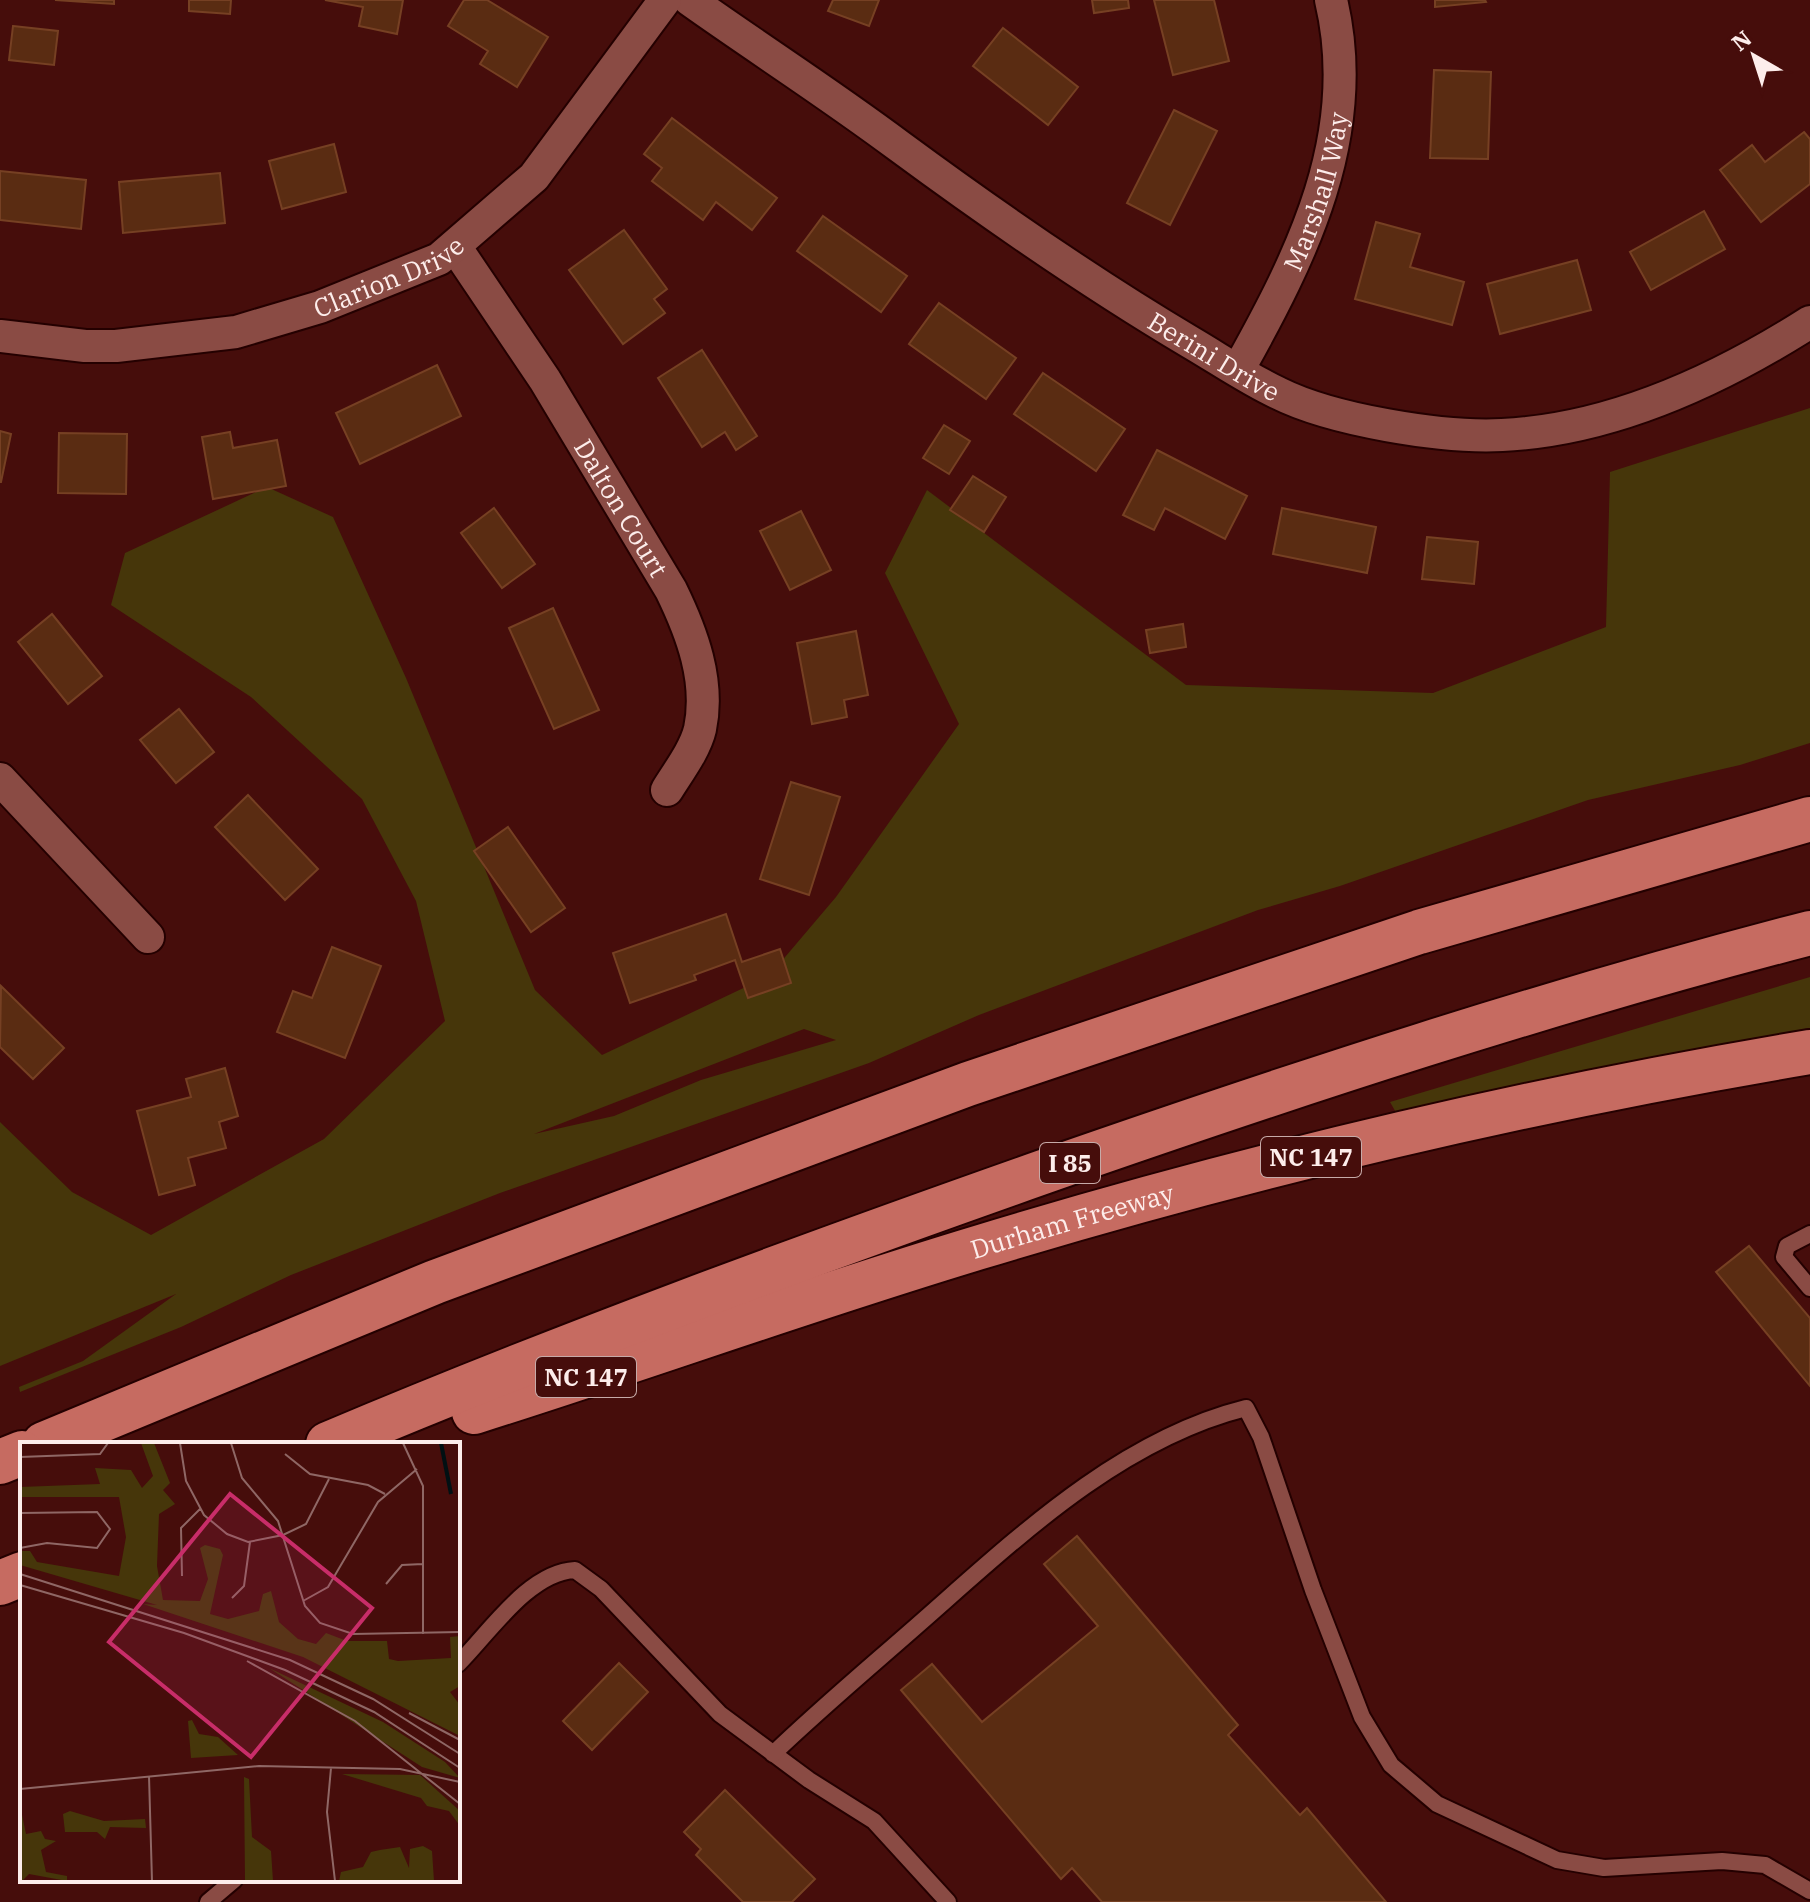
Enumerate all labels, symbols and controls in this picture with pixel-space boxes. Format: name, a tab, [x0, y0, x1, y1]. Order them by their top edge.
north arrow	[1714, 16, 1794, 96]
text: N	[1725, 23, 1757, 57]
street label: Marshall Way	[1275, 110, 1355, 276]
street label: Clarion Drive	[308, 228, 471, 325]
street label: Berini Drive	[1142, 304, 1286, 408]
street label: Dalton Court	[567, 432, 676, 583]
road number: NC 147	[1261, 1137, 1361, 1177]
road number: I 85	[1040, 1143, 1100, 1183]
street label: Durham Freeway	[966, 1175, 1178, 1266]
road number: NC 147	[536, 1357, 636, 1397]
inset map	[20, 1442, 460, 1882]

